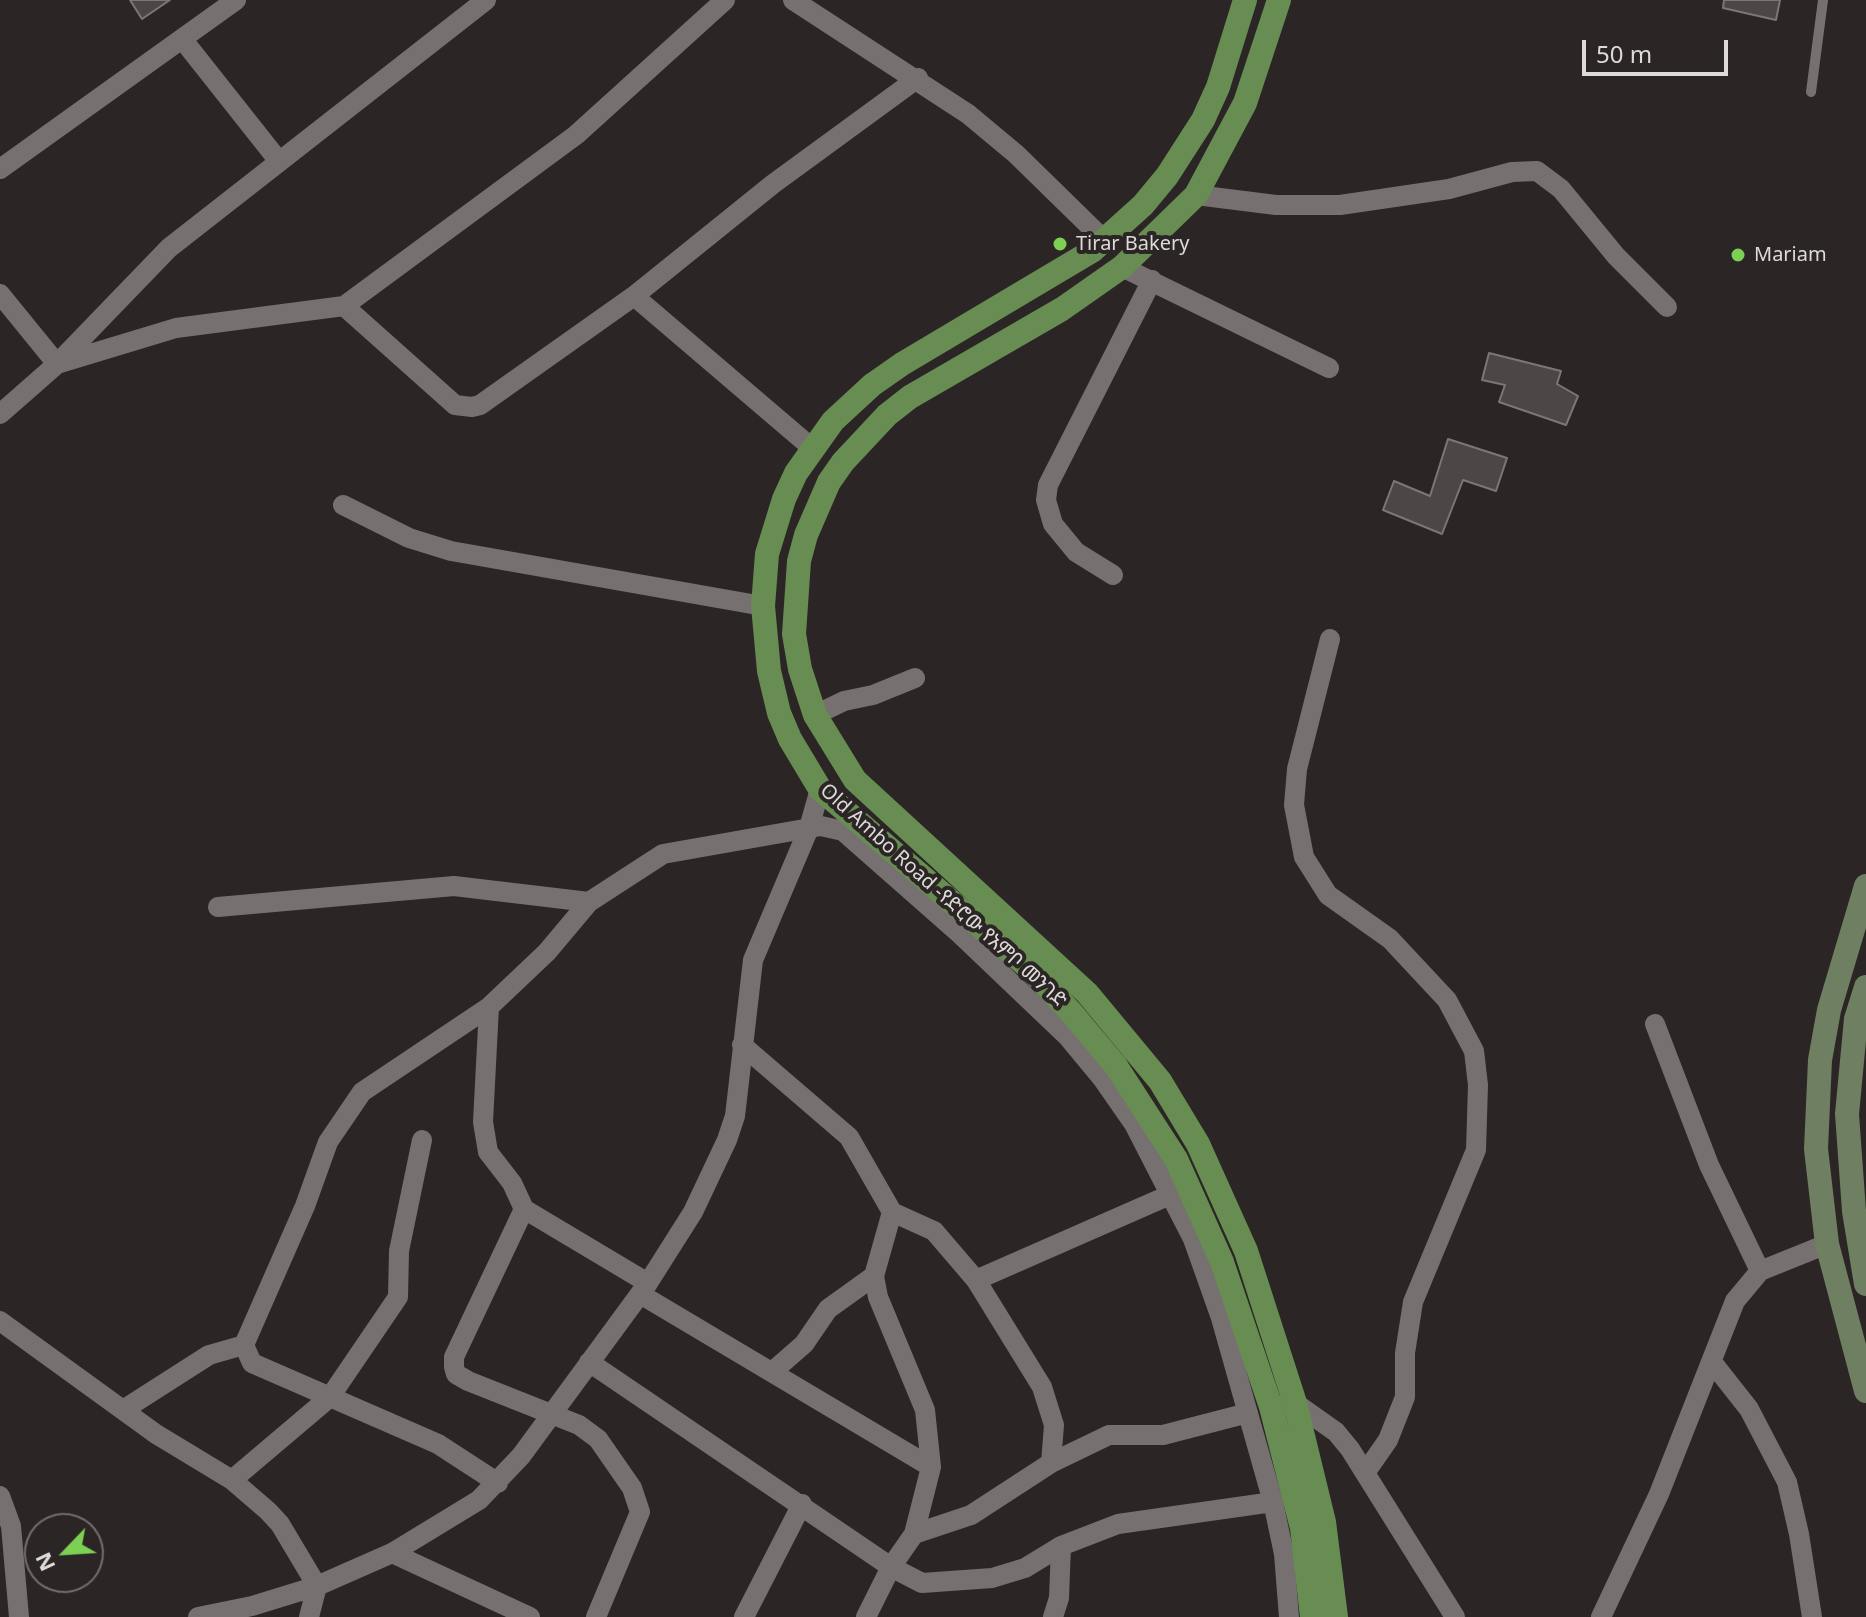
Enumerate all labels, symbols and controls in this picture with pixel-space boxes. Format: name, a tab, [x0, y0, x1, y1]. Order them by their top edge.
scale bar	[1586, 24, 1732, 74]
text: 50 m	[1596, 37, 1652, 70]
place label: Tirar Bakery	[1076, 232, 1189, 256]
marker: Tirar Bakery	[1051, 235, 1069, 253]
place label: Mariam	[1754, 243, 1827, 267]
marker: Mariam	[1729, 246, 1747, 264]
street label: Old Ambo Road -የድሮው የአምቦ መንገድ	[815, 779, 1071, 1013]
north arrow	[24, 1513, 104, 1593]
text: N	[27, 1548, 61, 1577]

